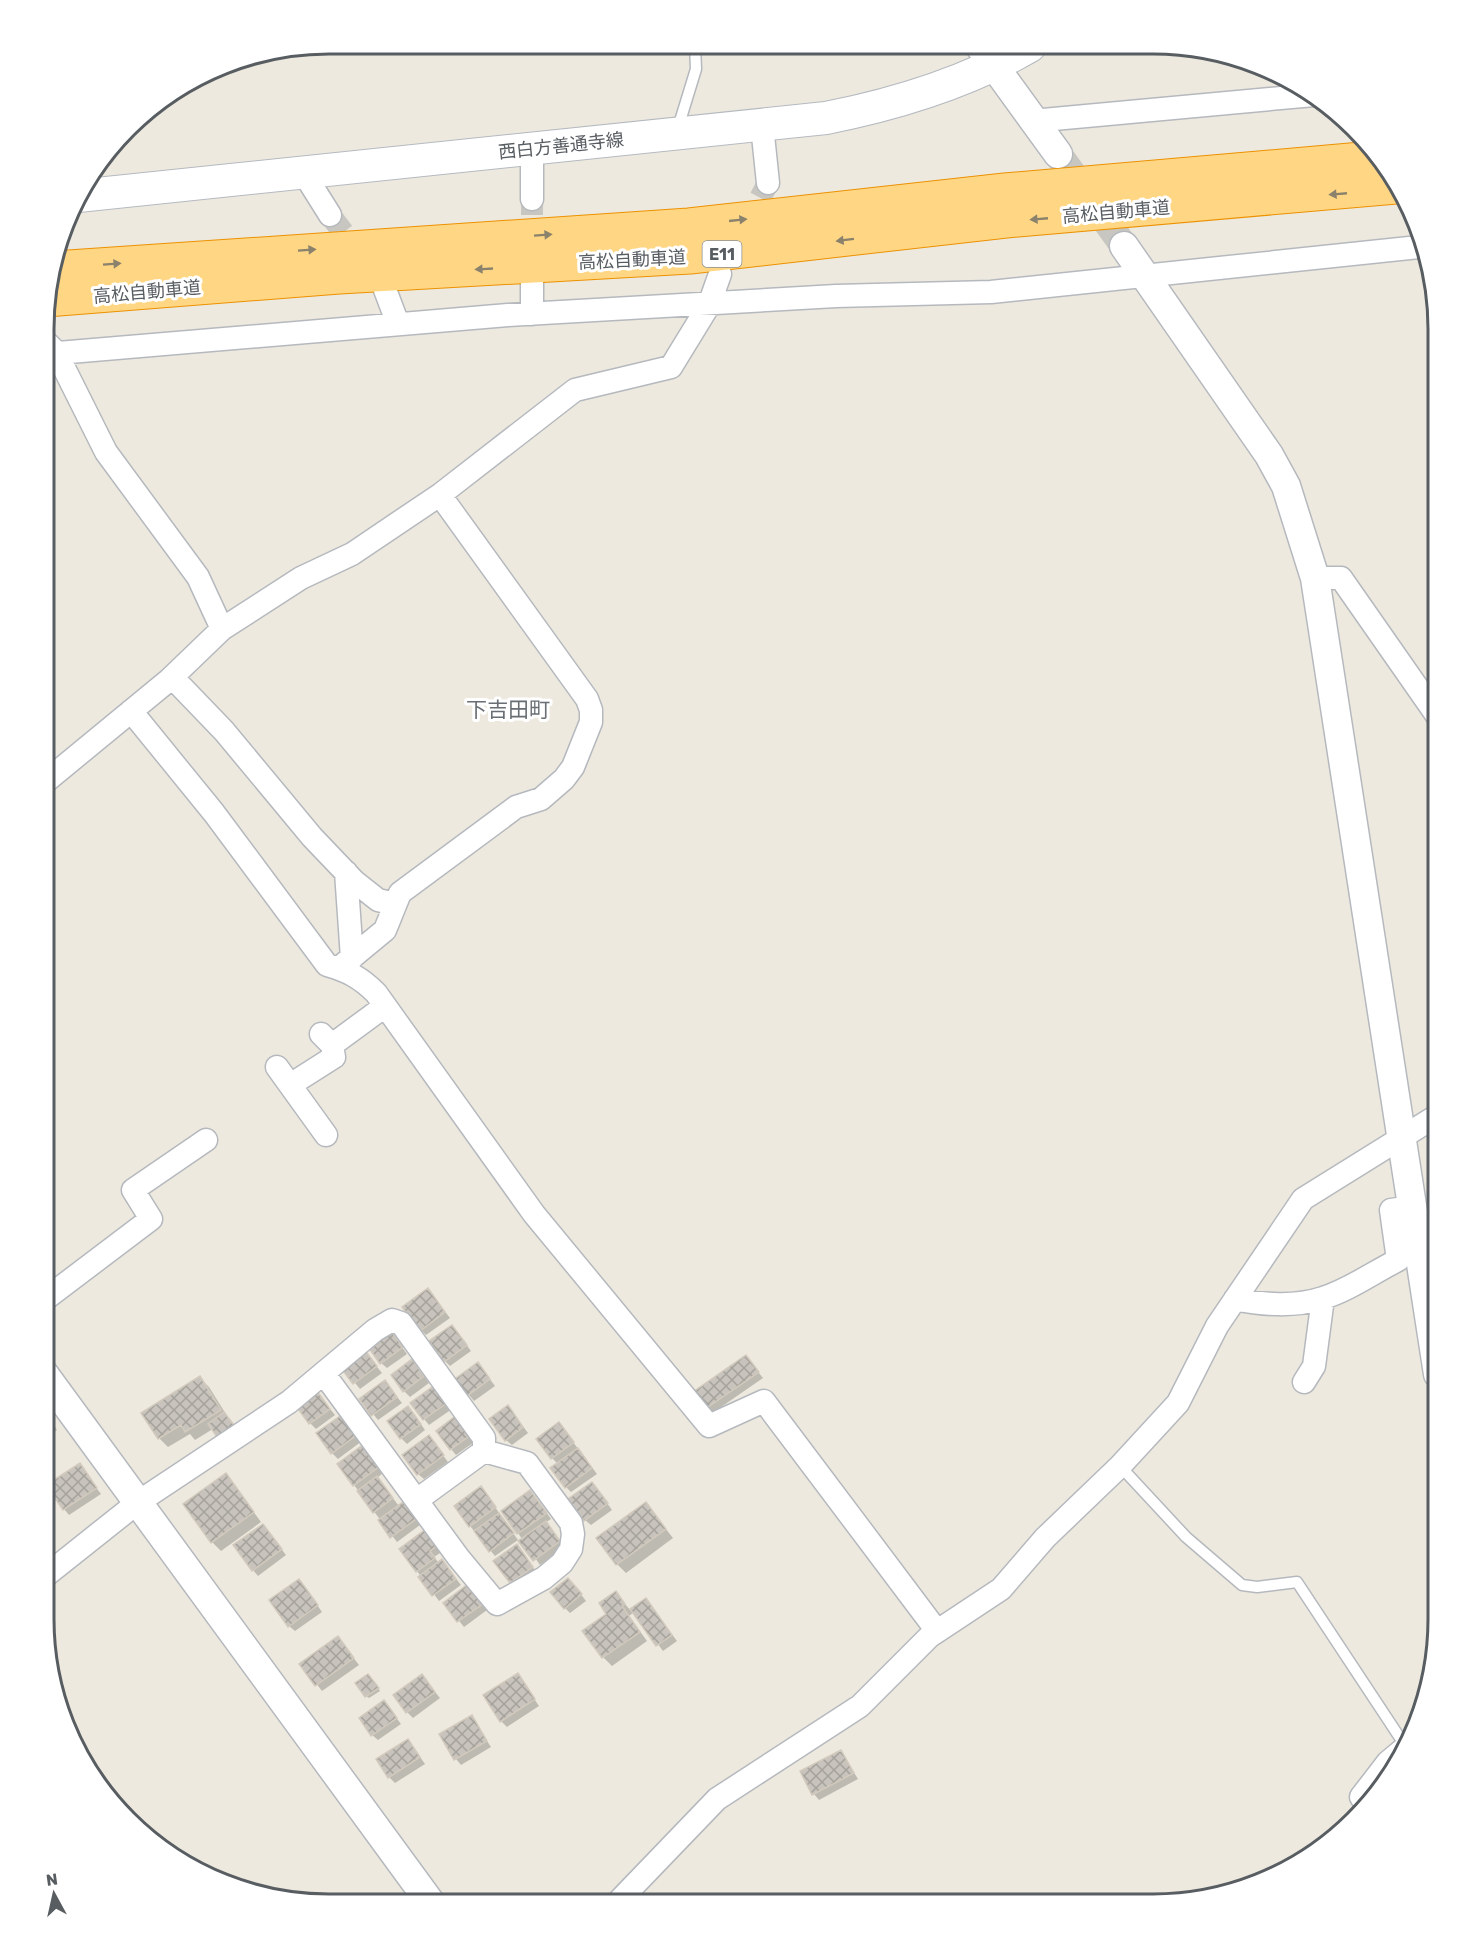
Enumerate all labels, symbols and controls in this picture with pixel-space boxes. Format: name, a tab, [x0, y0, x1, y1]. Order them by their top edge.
street label: 西白方善通寺線	[497, 128, 625, 164]
one-way arrow	[1329, 189, 1348, 199]
street label: 高松自動車道	[1061, 196, 1171, 228]
one-way arrow	[1030, 214, 1049, 223]
one-way arrow	[728, 215, 747, 225]
one-way arrow	[534, 230, 553, 239]
one-way arrow	[836, 235, 855, 244]
road number: E11	[702, 241, 742, 267]
one-way arrow	[297, 245, 316, 255]
street label: 高松自動車道	[577, 246, 687, 274]
one-way arrow	[103, 259, 122, 269]
one-way arrow	[474, 264, 493, 273]
street label: 高松自動車道	[92, 276, 202, 308]
district label: 下吉田町	[466, 697, 550, 722]
north arrow	[24, 1864, 84, 1924]
text: N	[45, 1869, 59, 1890]

